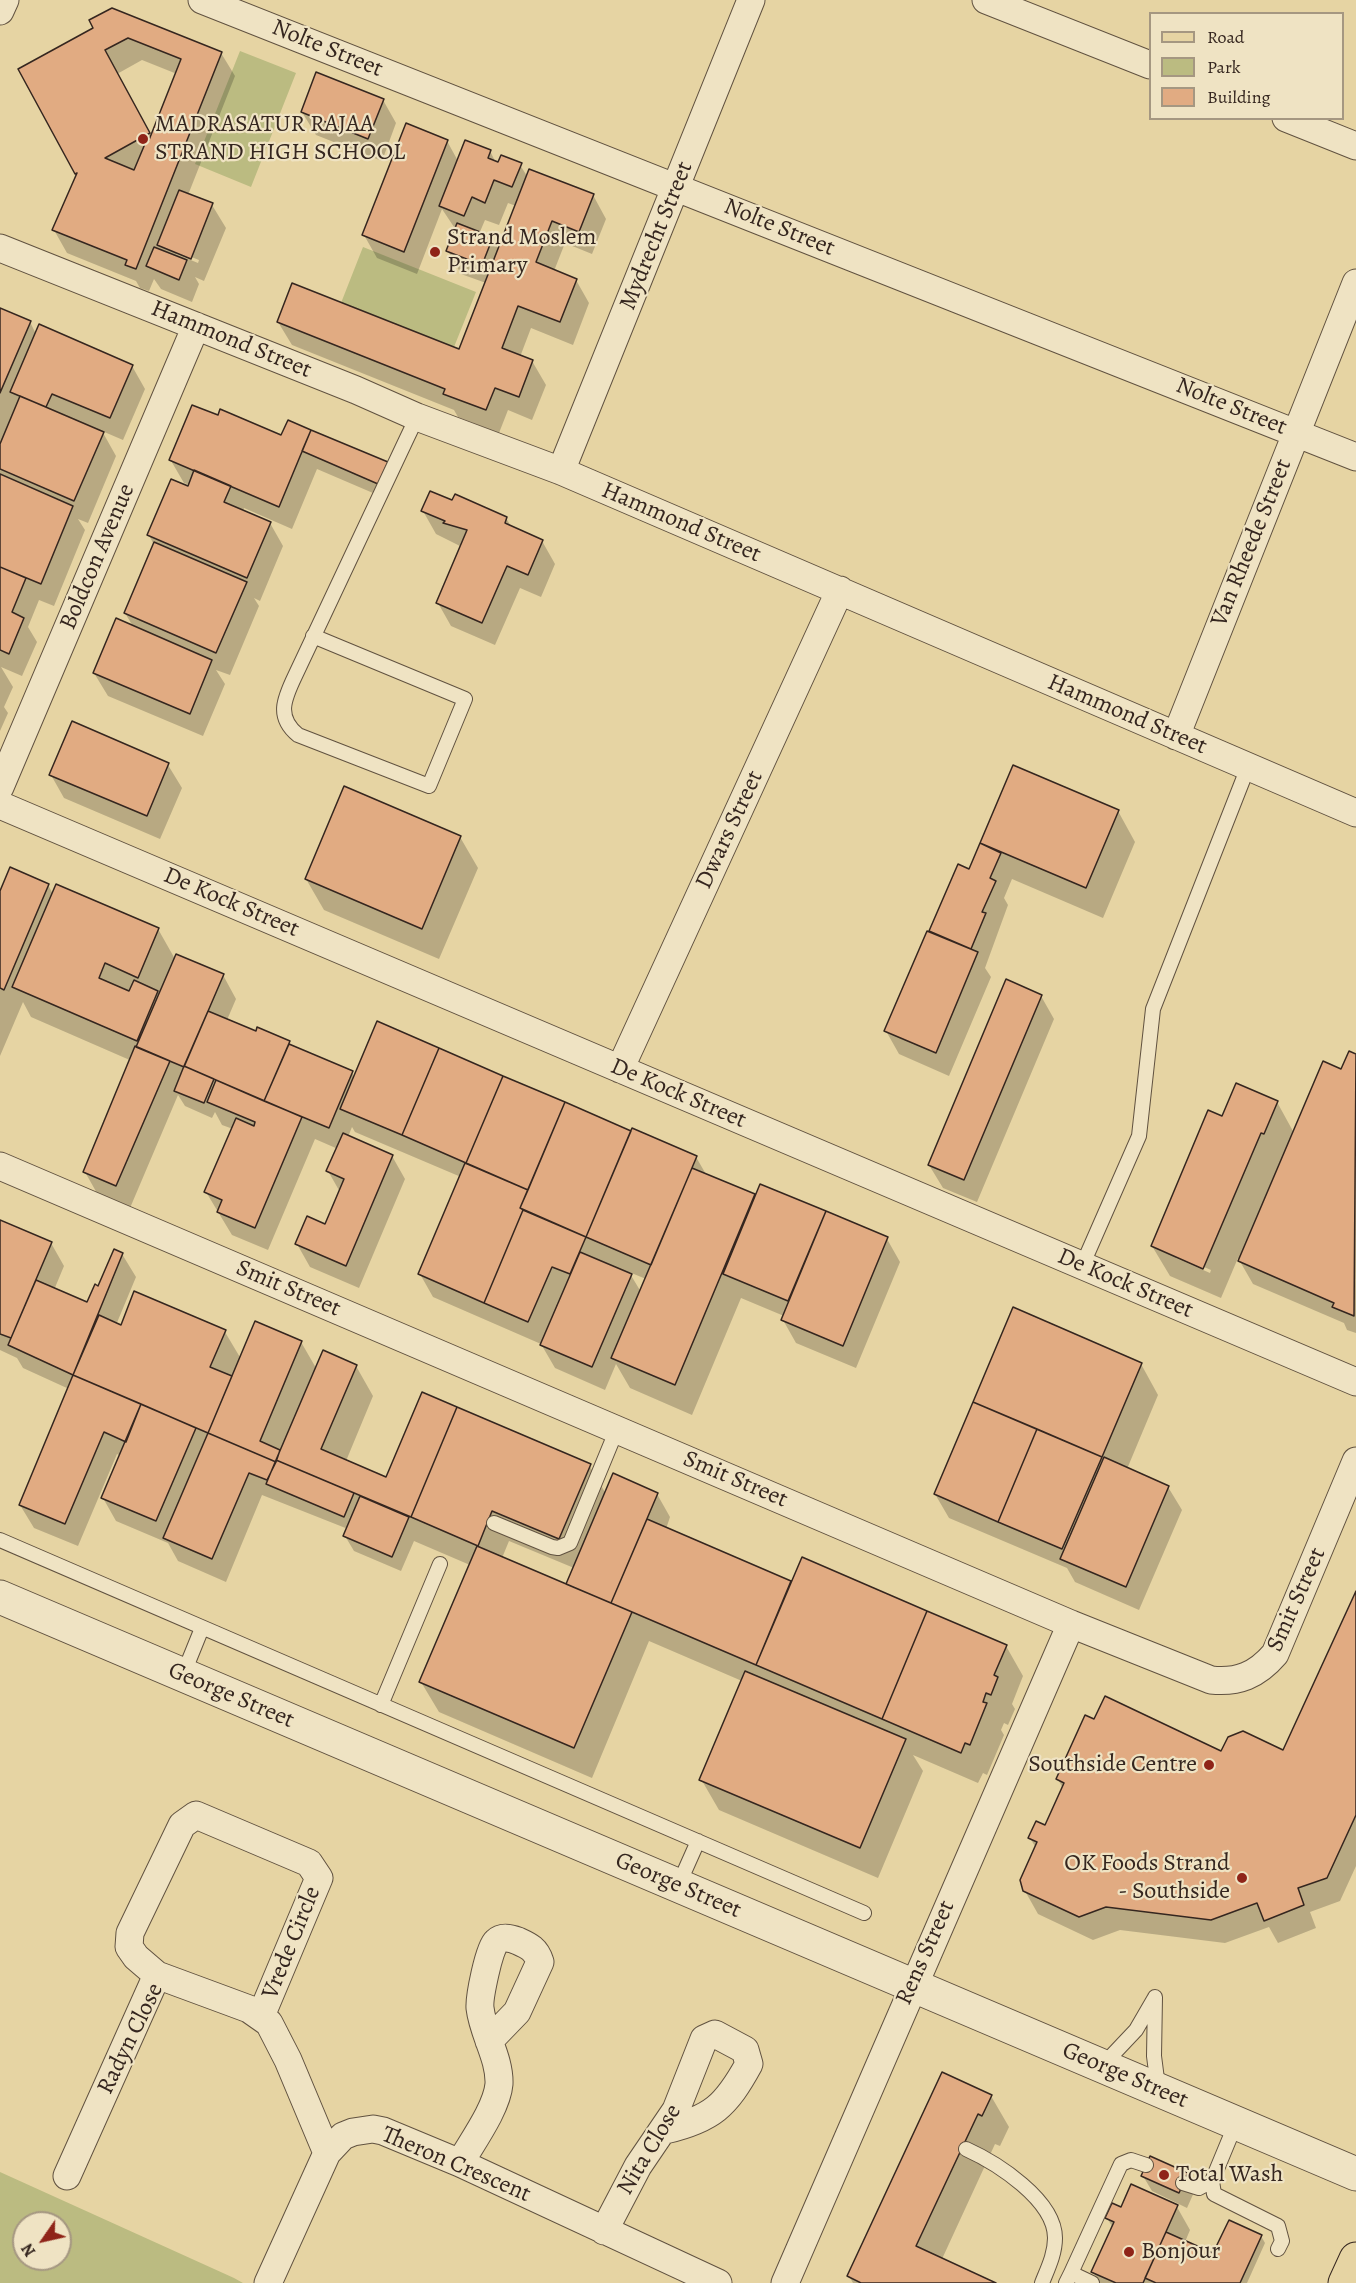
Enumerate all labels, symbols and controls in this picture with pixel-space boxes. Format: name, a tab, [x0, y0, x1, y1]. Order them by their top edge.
legend	[1149, 12, 1344, 120]
street label: Nolte Street	[267, 14, 387, 84]
text: Road	[1207, 25, 1244, 49]
text: Park	[1207, 55, 1241, 79]
text: Building	[1207, 85, 1271, 109]
place label: MADRASATUR RAJAA STRAND HIGH SCHOOL	[155, 111, 405, 167]
marker: MADRASATUR RAJAA STRAND HIGH SCHOOL	[136, 132, 150, 146]
street label: Mydrecht Street	[614, 158, 700, 314]
street label: Nolte Street	[719, 193, 839, 263]
place label: Strand Moslem Primary	[447, 224, 597, 280]
marker: Strand Moslem Primary	[428, 245, 442, 259]
street label: Hammond Street	[147, 295, 315, 385]
street label: Nolte Street	[1171, 372, 1291, 442]
street label: Van Rheede Street	[1205, 455, 1299, 631]
street label: Hammond Street	[597, 476, 765, 570]
street label: Boldcon Avenue	[54, 480, 142, 634]
street label: Hammond Street	[1043, 668, 1211, 762]
street label: Dwars Street	[690, 766, 770, 894]
street label: De Kock Street	[159, 862, 303, 944]
street label: De Kock Street	[606, 1053, 750, 1135]
street label: De Kock Street	[1053, 1243, 1197, 1325]
street label: Smit Street	[231, 1254, 345, 1324]
street label: Smit Street	[678, 1445, 792, 1515]
street label: Smit Street	[1261, 1543, 1333, 1657]
street label: George Street	[164, 1657, 298, 1735]
place label: Southside Centre	[1028, 1751, 1197, 1779]
marker: Southside Centre	[1202, 1758, 1216, 1772]
street label: George Street	[611, 1847, 745, 1925]
place label: OK Foods Strand - Southside	[1064, 1850, 1230, 1906]
marker: OK Foods Strand - Southside	[1235, 1871, 1249, 1885]
street label: Vrede Circle	[256, 1883, 328, 2003]
street label: Rens Street	[890, 1896, 962, 2010]
street label: Radyn Close	[92, 1979, 170, 2099]
street label: George Street	[1058, 2037, 1192, 2115]
street label: Nita Close	[612, 2099, 688, 2201]
street label: Theron Crescent	[377, 2121, 535, 2209]
place label: Total Wash	[1176, 2161, 1283, 2189]
marker: Total Wash	[1157, 2168, 1171, 2182]
north arrow	[12, 2211, 72, 2271]
place label: Bonjour	[1141, 2238, 1220, 2266]
text: N	[16, 2239, 41, 2261]
marker: Bonjour	[1122, 2245, 1136, 2259]

